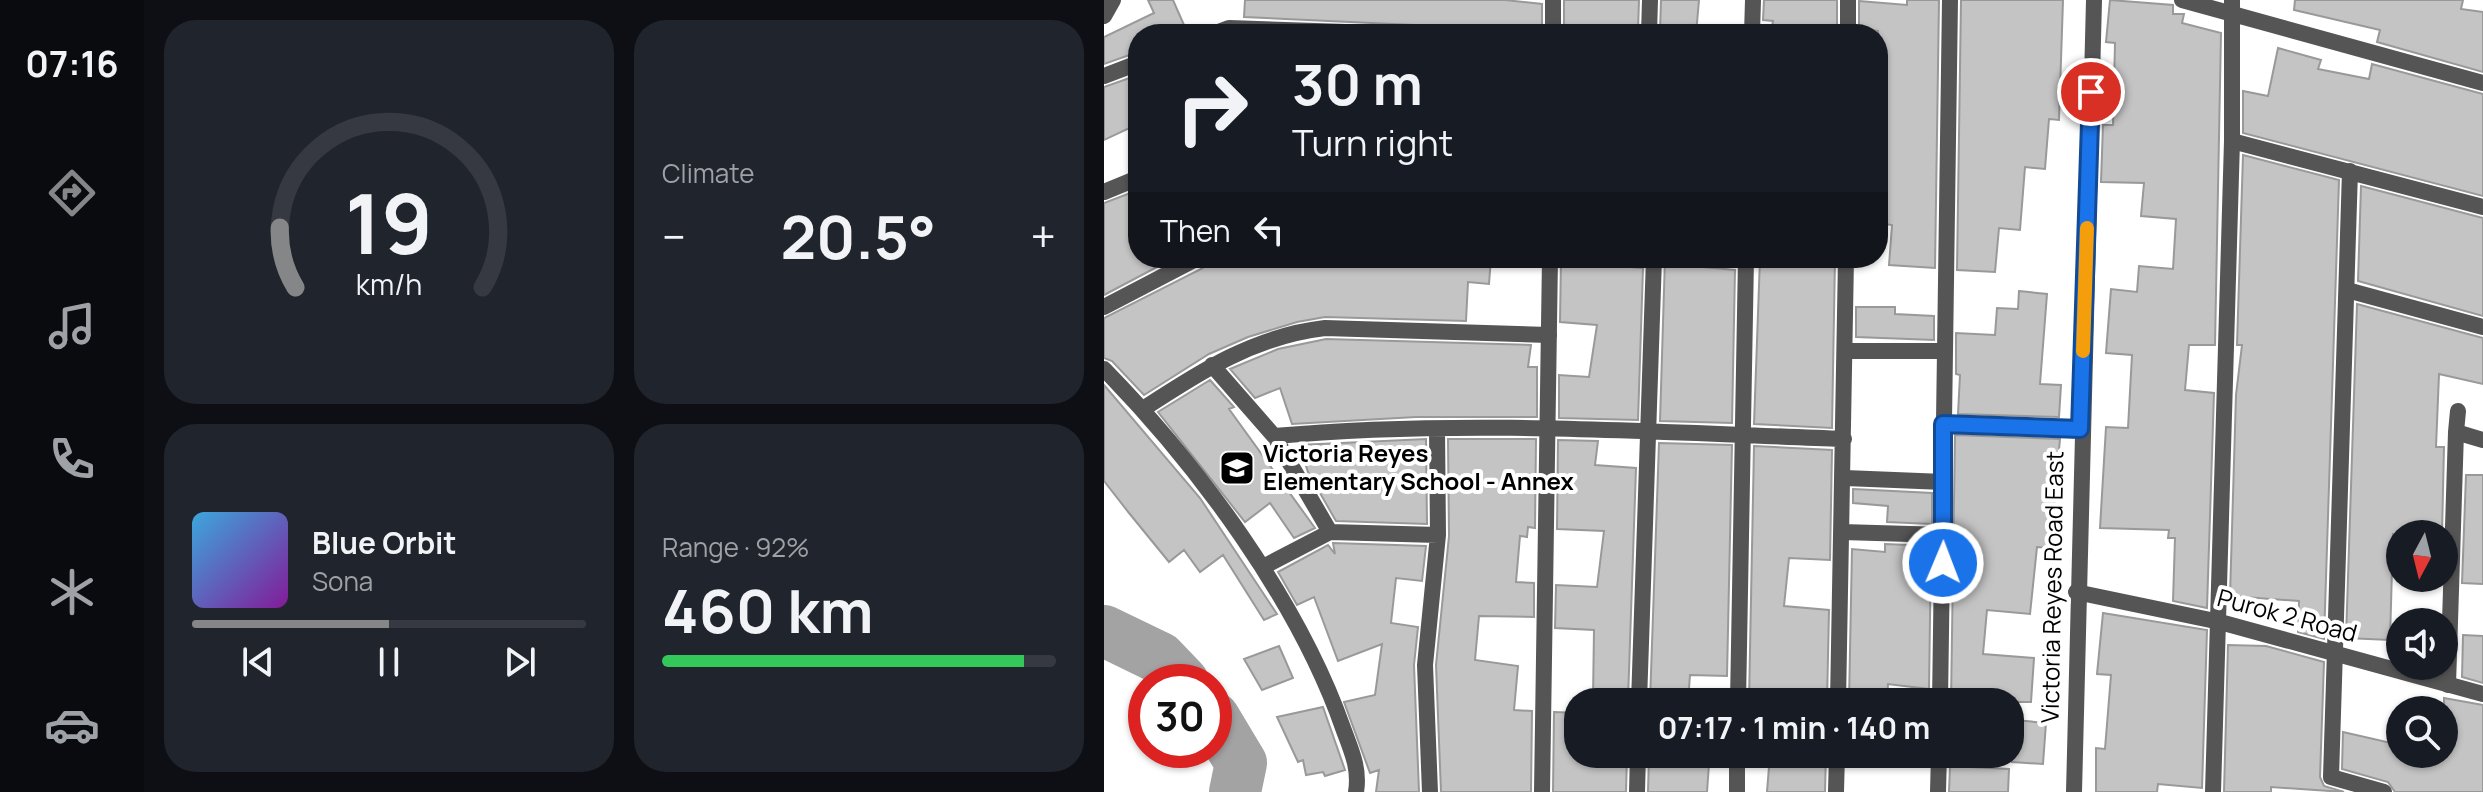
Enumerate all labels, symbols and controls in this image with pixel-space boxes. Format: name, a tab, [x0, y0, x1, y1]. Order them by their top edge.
text: 07:16	[25, 39, 119, 88]
text: 30 m	[1292, 45, 1423, 122]
icon: right	[1160, 56, 1264, 160]
pin	[2057, 58, 2125, 126]
icon: arrive	[2069, 70, 2113, 114]
text: Turn right	[1292, 118, 1453, 167]
text: Climate	[662, 155, 754, 191]
icon: directions	[44, 165, 100, 221]
text: 19	[345, 165, 433, 279]
text: 20.5°	[780, 195, 936, 277]
text: −	[662, 206, 686, 266]
text: +	[1031, 206, 1056, 266]
icon: left	[1247, 208, 1291, 252]
text: Then	[1160, 210, 1231, 251]
text: km/h	[356, 265, 422, 304]
icon: music	[44, 298, 100, 354]
icon: phone	[44, 431, 100, 487]
place label: Victoria Reyes Elementary School - Annex	[1263, 436, 1575, 497]
school or university icon: Victoria Reyes Elementary School - Annex	[1218, 449, 1256, 487]
street label: Victoria Reyes Road East	[2033, 451, 2070, 723]
north arrow	[2386, 520, 2458, 592]
map controls	[2386, 520, 2458, 768]
position arrow	[1901, 521, 1985, 605]
text: Blue Orbit	[312, 522, 457, 563]
text: Range · 92%	[662, 529, 810, 565]
text: Sona	[312, 563, 373, 599]
icon: climate	[44, 564, 100, 620]
text: 460 km	[662, 569, 874, 651]
street label: Purok 2 Road	[2214, 580, 2361, 649]
button: sound	[2386, 608, 2458, 680]
icon: previous	[236, 640, 280, 684]
icon: pause	[367, 640, 411, 684]
icon: next	[498, 640, 542, 684]
speed limit sign: 30	[1128, 664, 1232, 768]
button: search	[2386, 696, 2458, 768]
icon: car	[44, 697, 100, 753]
text: 07:17 · 1 min · 140 m	[1658, 707, 1930, 748]

